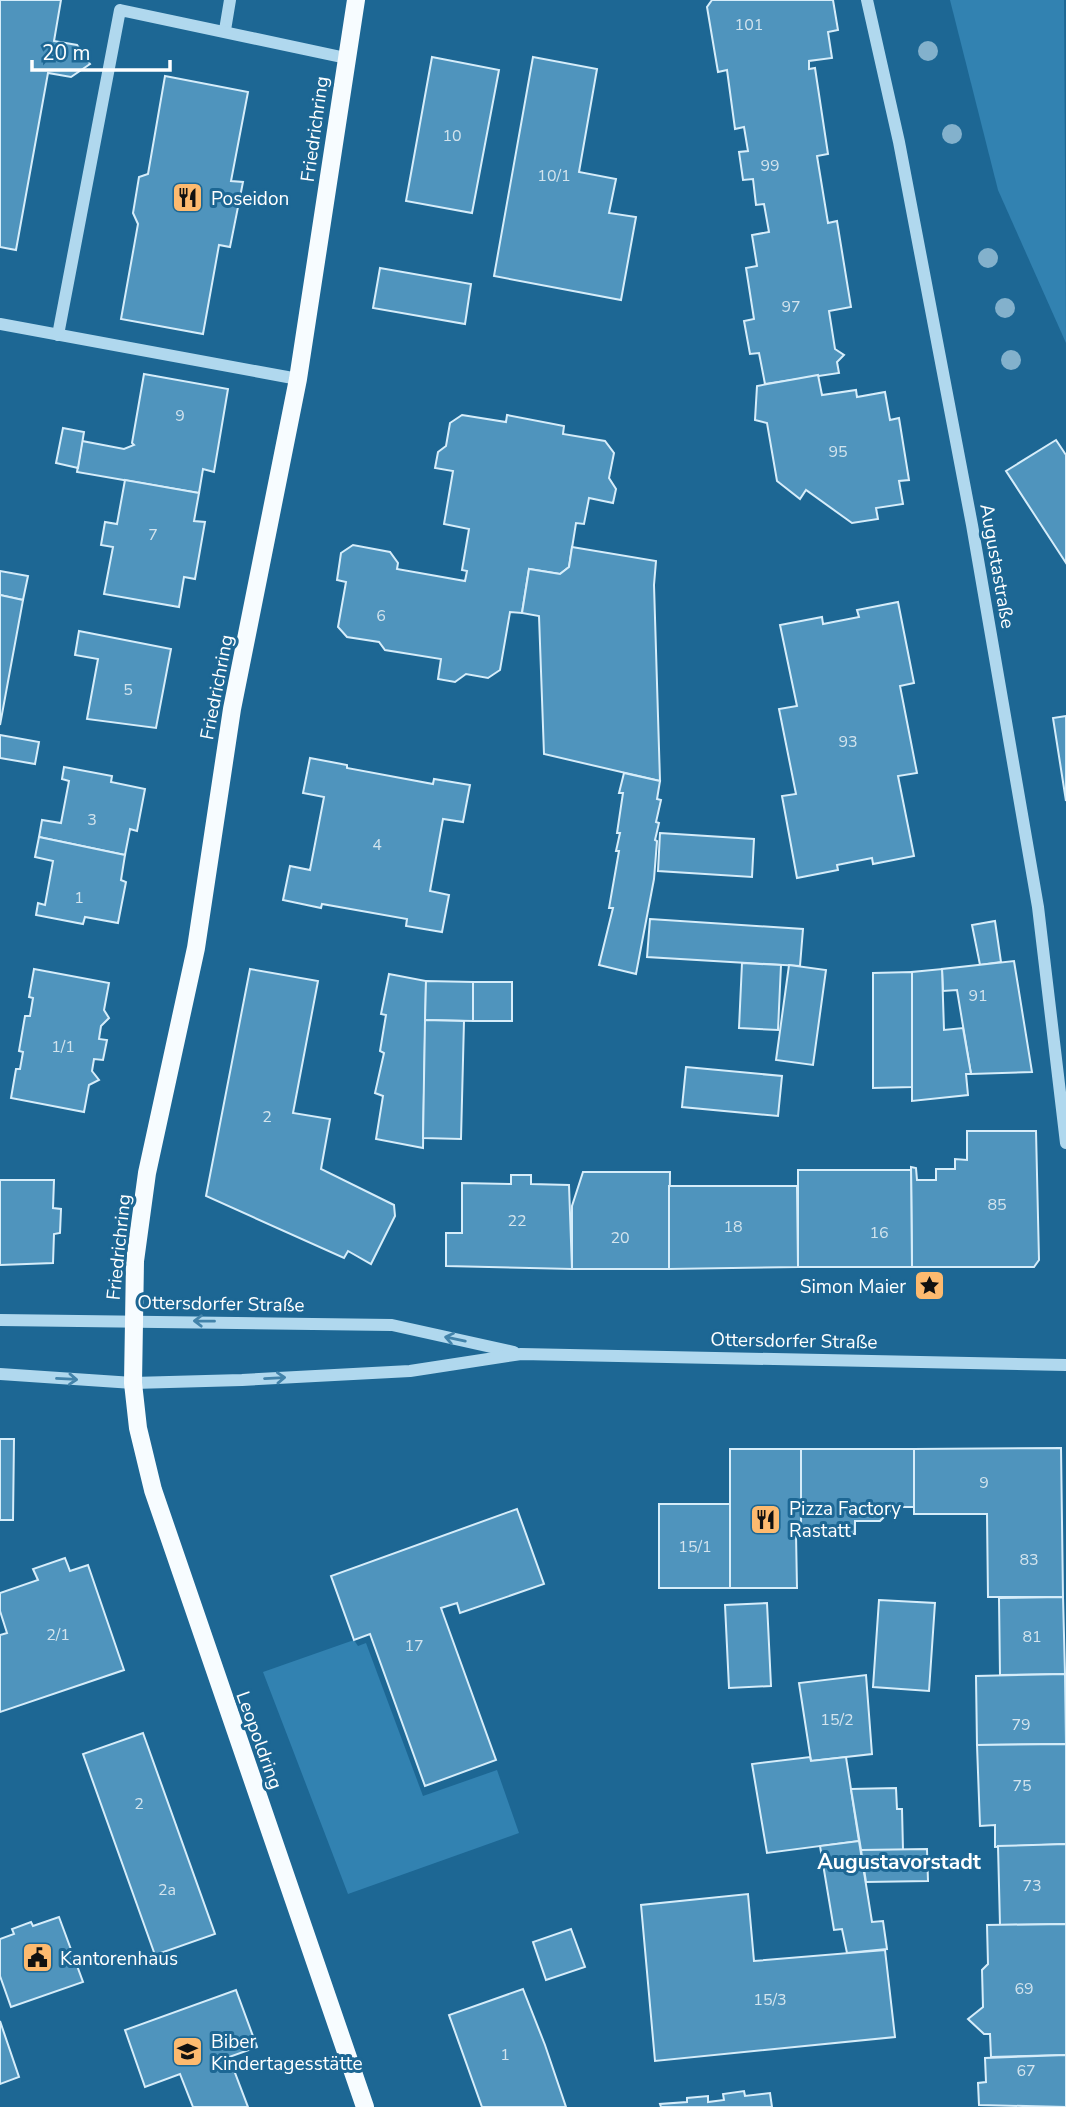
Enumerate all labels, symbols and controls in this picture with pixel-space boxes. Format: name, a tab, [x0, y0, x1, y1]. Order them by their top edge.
house number: 101	[735, 14, 763, 36]
scale bar	[32, 28, 170, 72]
text: 20 m	[42, 39, 91, 67]
street label: Friedrichring	[295, 75, 335, 184]
house number: 10	[442, 125, 462, 147]
house number: 99	[760, 155, 780, 177]
house number: 10/1	[537, 165, 571, 187]
restaurant icon: Poseidon	[171, 181, 205, 215]
place label: Poseidon	[211, 186, 289, 212]
house number: 97	[781, 296, 801, 318]
house number: 9	[175, 405, 185, 427]
house number: 95	[828, 441, 848, 463]
street label: Augustastraße	[973, 502, 1021, 631]
house number: 7	[148, 524, 158, 546]
house number: 6	[376, 605, 386, 627]
street label: Friedrichring	[194, 632, 240, 742]
house number: 5	[123, 679, 133, 701]
house number: 93	[838, 731, 858, 753]
house number: 3	[87, 809, 97, 831]
house number: 4	[372, 834, 382, 856]
house number: 1	[74, 887, 84, 909]
house number: 91	[968, 985, 988, 1007]
house number: 1/1	[51, 1036, 75, 1058]
house number: 2	[262, 1106, 272, 1128]
street label: Friedrichring	[100, 1193, 137, 1301]
house number: 85	[987, 1194, 1007, 1216]
house number: 22	[507, 1210, 527, 1232]
house number: 18	[723, 1216, 743, 1238]
house number: 16	[869, 1222, 889, 1244]
house number: 20	[610, 1227, 630, 1249]
place icon: Simon Maier	[912, 1269, 946, 1303]
place label: Simon Maier	[800, 1274, 906, 1300]
street label: Ottersdorfer Straße	[137, 1290, 305, 1318]
one-way arrow	[193, 1314, 216, 1328]
street label: Ottersdorfer Straße	[710, 1327, 878, 1355]
one-way arrow	[444, 1332, 467, 1345]
one-way arrow	[263, 1371, 286, 1384]
one-way arrow	[55, 1373, 78, 1386]
house number: 9	[979, 1472, 989, 1494]
place label: Pizza Factory Rastatt	[789, 1496, 901, 1544]
restaurant icon: Pizza Factory Rastatt	[749, 1502, 783, 1536]
house number: 15/1	[678, 1536, 712, 1558]
house number: 83	[1019, 1549, 1039, 1571]
house number: 2/1	[46, 1624, 70, 1646]
house number: 81	[1022, 1626, 1042, 1648]
house number: 17	[404, 1635, 424, 1657]
street label: Leopoldring	[229, 1688, 289, 1793]
house number: 15/2	[820, 1709, 854, 1731]
house number: 79	[1011, 1714, 1031, 1736]
house number: 75	[1012, 1775, 1032, 1797]
house number: 2	[134, 1793, 144, 1815]
district label: Augustavorstadt	[817, 1848, 982, 1876]
house number: 73	[1022, 1875, 1042, 1897]
house number: 2a	[158, 1879, 176, 1901]
public building icon: Kantorenhaus	[20, 1941, 54, 1975]
place label: Kantorenhaus	[60, 1946, 178, 1972]
house number: 69	[1014, 1978, 1034, 2000]
house number: 15/3	[753, 1989, 787, 2011]
place label: Biber Kindertagesstätte	[211, 2029, 363, 2077]
school or university icon: Biber Kindertagesstätte	[171, 2035, 205, 2069]
house number: 1	[500, 2044, 510, 2066]
house number: 67	[1016, 2060, 1036, 2082]

